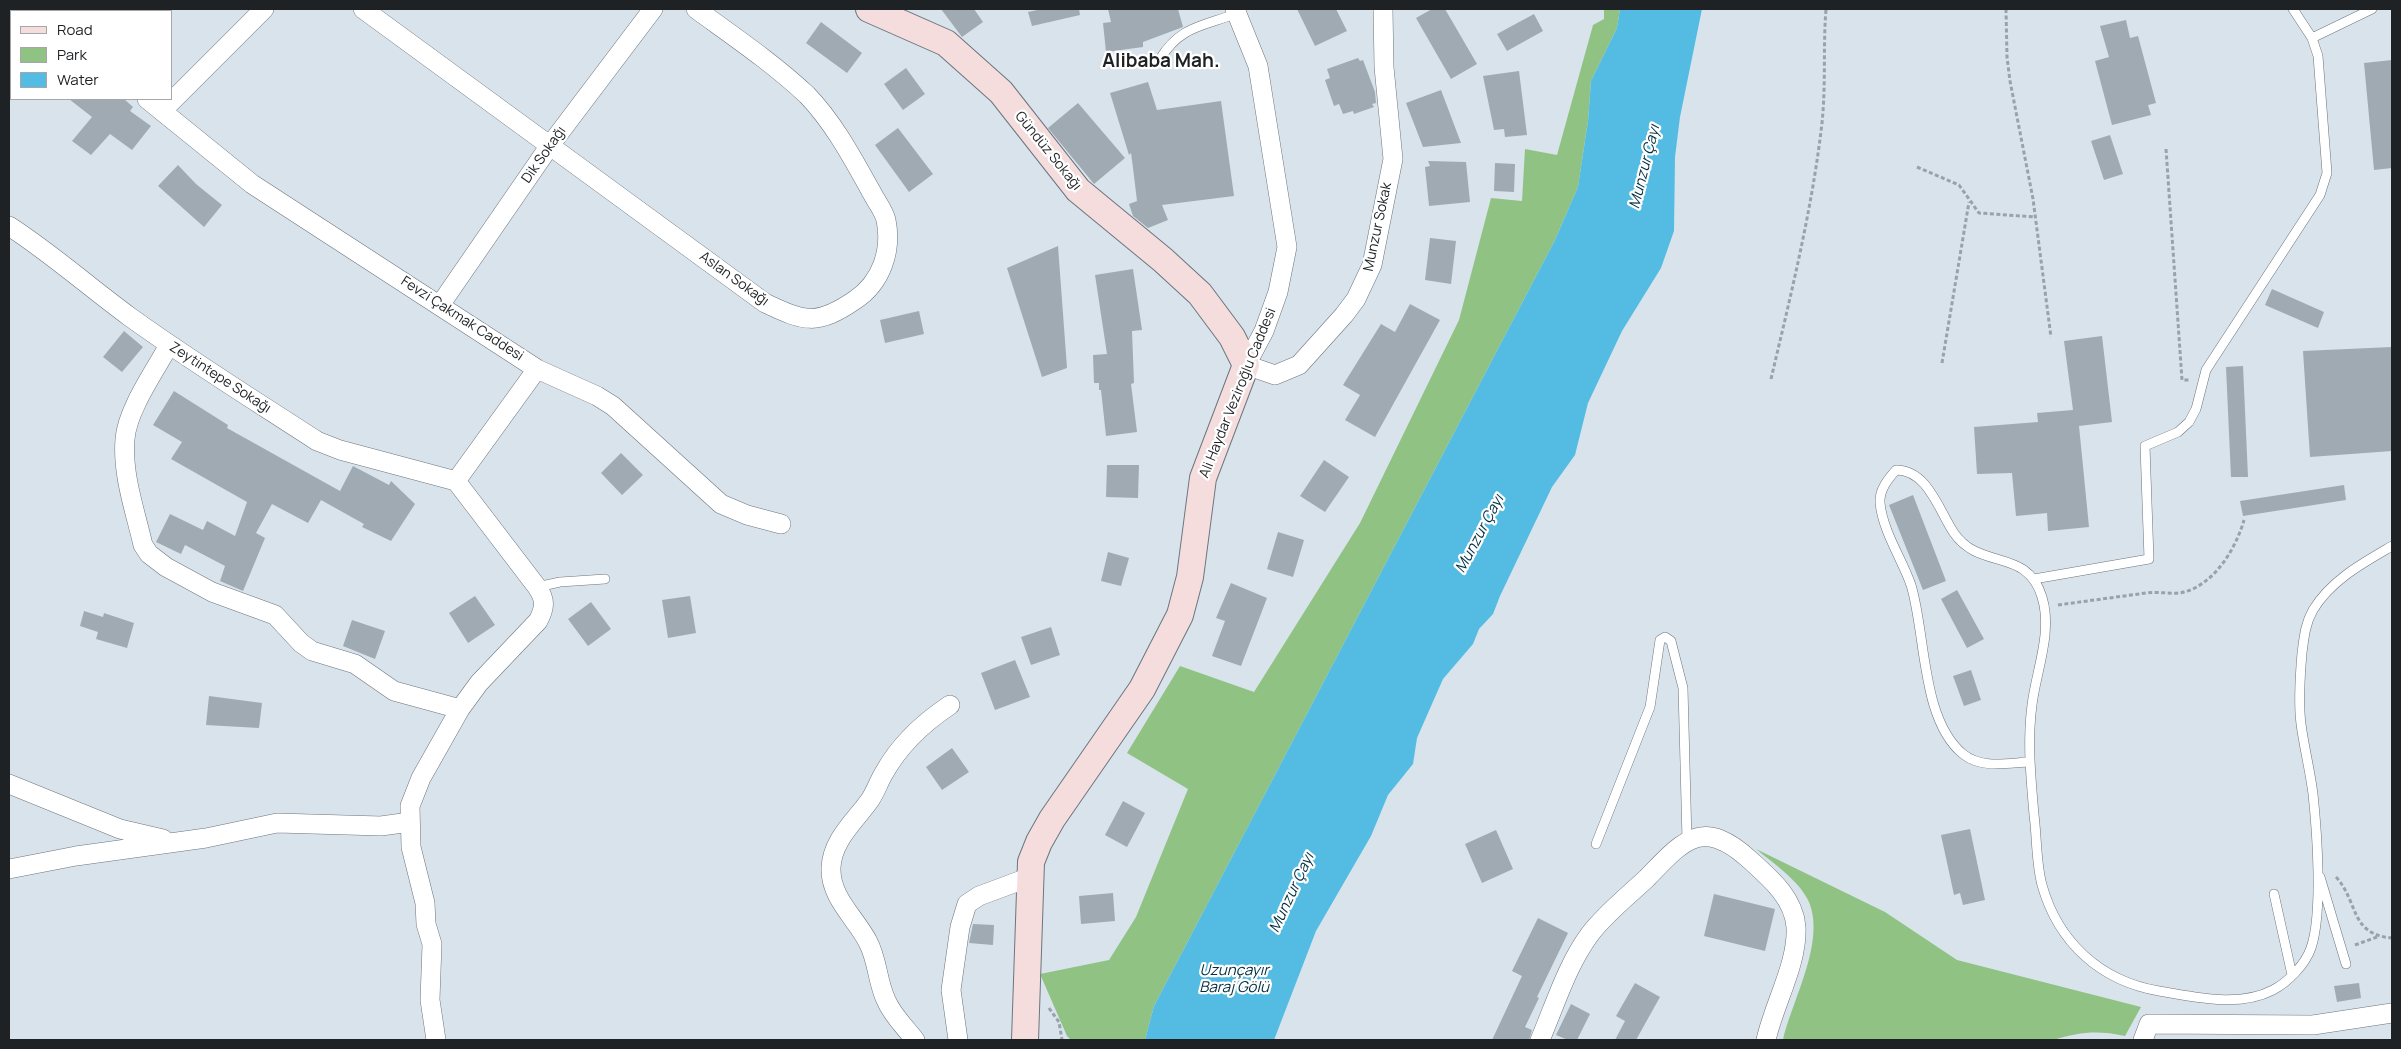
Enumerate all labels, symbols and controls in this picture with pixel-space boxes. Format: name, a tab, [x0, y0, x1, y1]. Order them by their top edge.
legend	[10, 10, 172, 100]
text: Road	[57, 19, 93, 40]
text: Park	[57, 44, 87, 65]
district label: Alibaba Mah.	[1102, 51, 1220, 73]
text: Water	[57, 69, 99, 90]
street label: Gündüz Sokağı	[1011, 108, 1085, 194]
street label: Dik Sokağı	[518, 123, 570, 187]
water label: Munzur Çayı	[1626, 123, 1664, 211]
street label: Munzur Sokak	[1360, 181, 1396, 273]
street label: Aslan Sokağı	[696, 248, 772, 310]
street label: Fevzi Çakmak Caddesi	[398, 273, 526, 365]
street label: Ali Haydar Veziroğlu Caddesi	[1196, 306, 1280, 480]
street label: Zeytintepe Sokağı	[166, 339, 274, 417]
water label: Munzur Çayı	[1452, 492, 1508, 576]
water label: Munzur Çayı	[1266, 850, 1318, 936]
water label: Uzunçayır Baraj Gölü	[1199, 962, 1269, 997]

